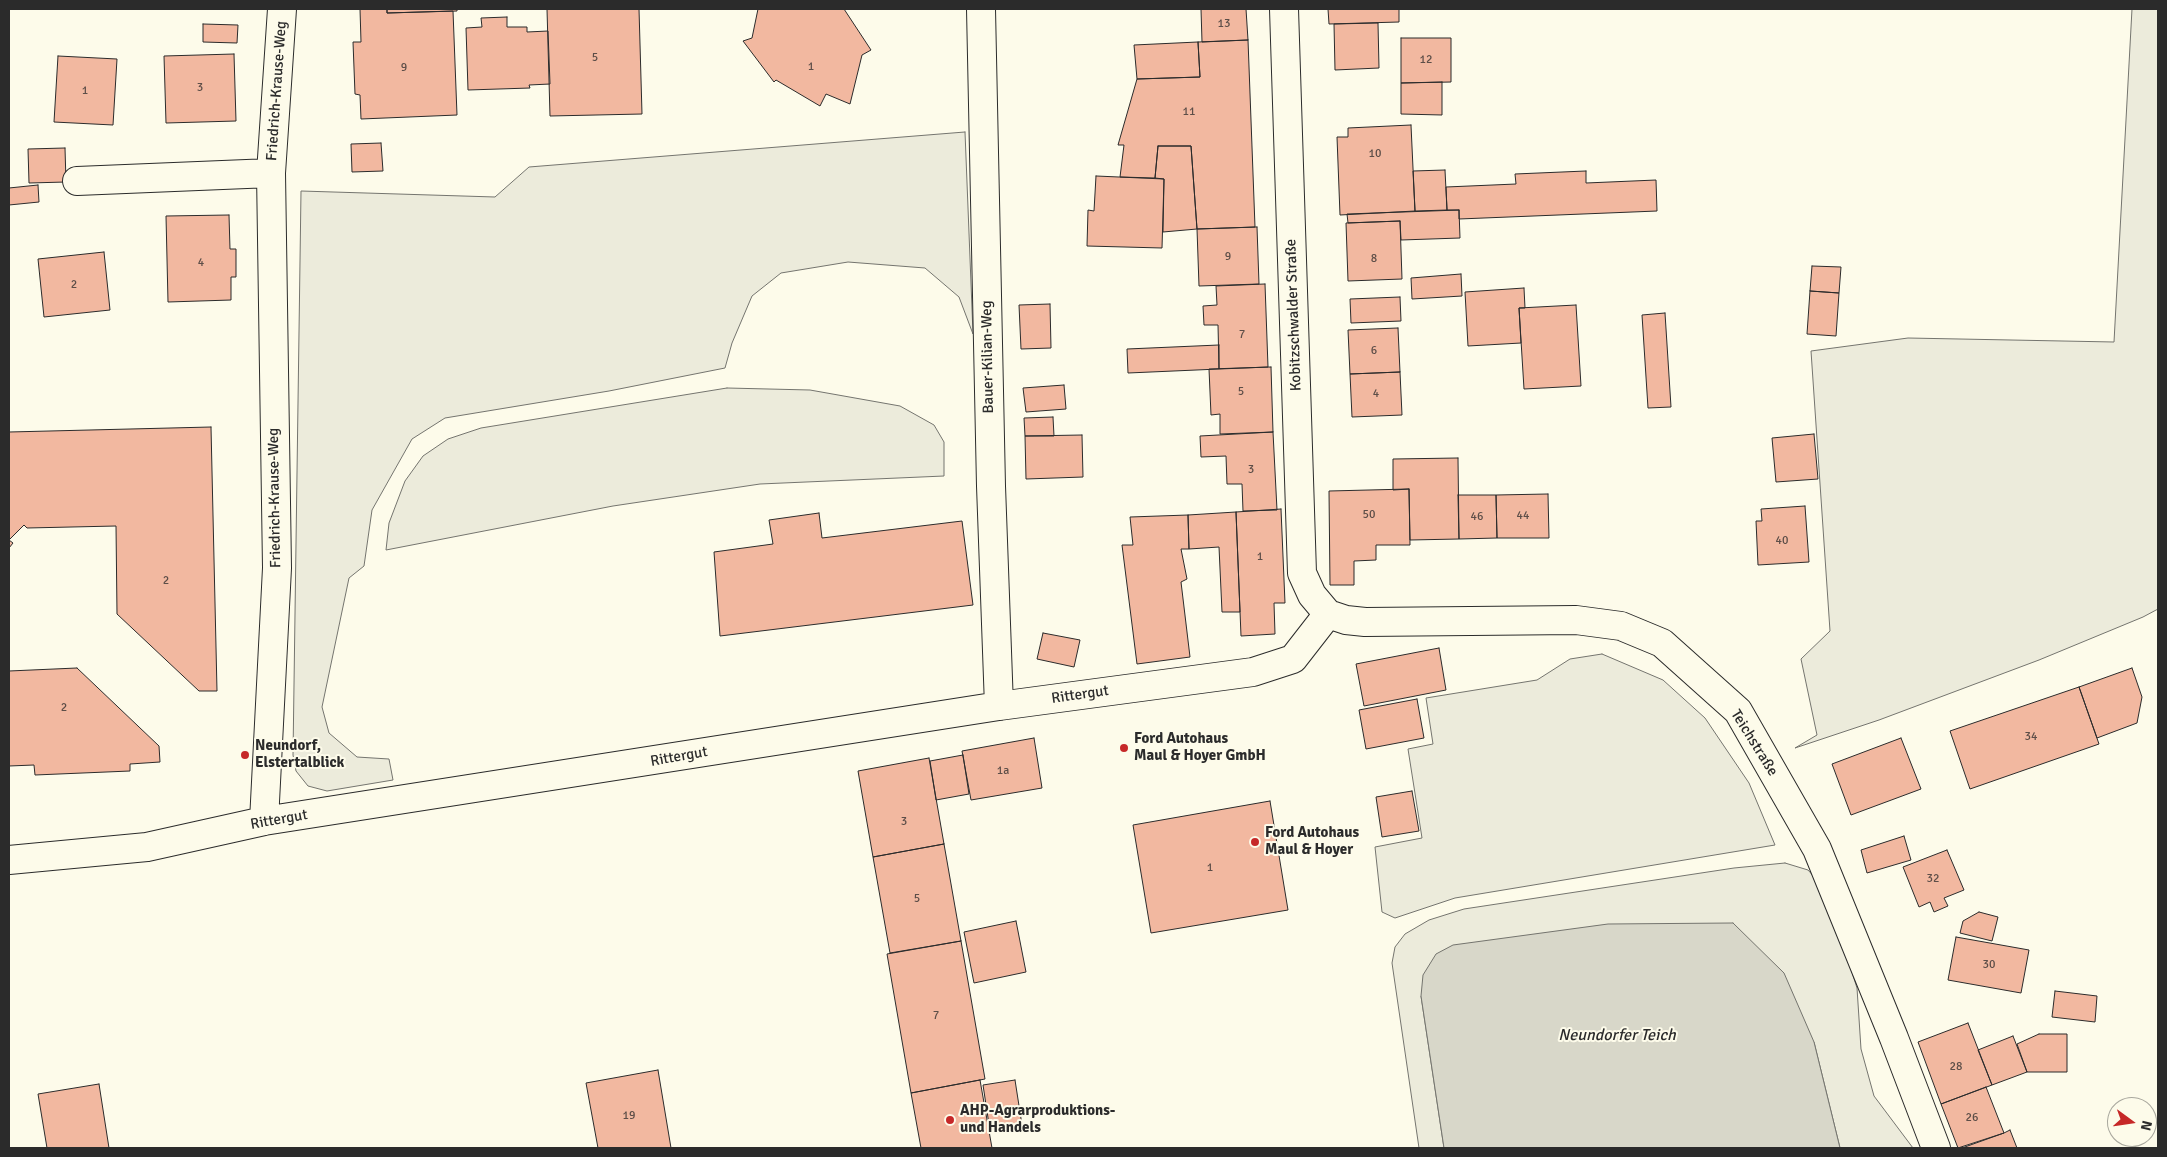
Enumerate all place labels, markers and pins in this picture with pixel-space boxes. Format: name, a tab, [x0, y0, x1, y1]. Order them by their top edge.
place label: Ford Autohaus Maul & Hoyer GmbH	[1134, 730, 1266, 765]
place label: Neundorf, Elstertalblick	[255, 737, 344, 772]
marker: Ford Autohaus Maul & Hoyer GmbH	[1118, 742, 1130, 754]
marker: Neundorf, Elstertalblick	[239, 749, 251, 761]
place label: Ford Autohaus Maul & Hoyer	[1265, 824, 1359, 859]
marker: Ford Autohaus Maul & Hoyer	[1249, 836, 1261, 848]
place label: AHP-Agrarproduktions- und Handels	[960, 1102, 1115, 1137]
marker: AHP-Agrarproduktions- und Handels	[944, 1114, 956, 1126]

